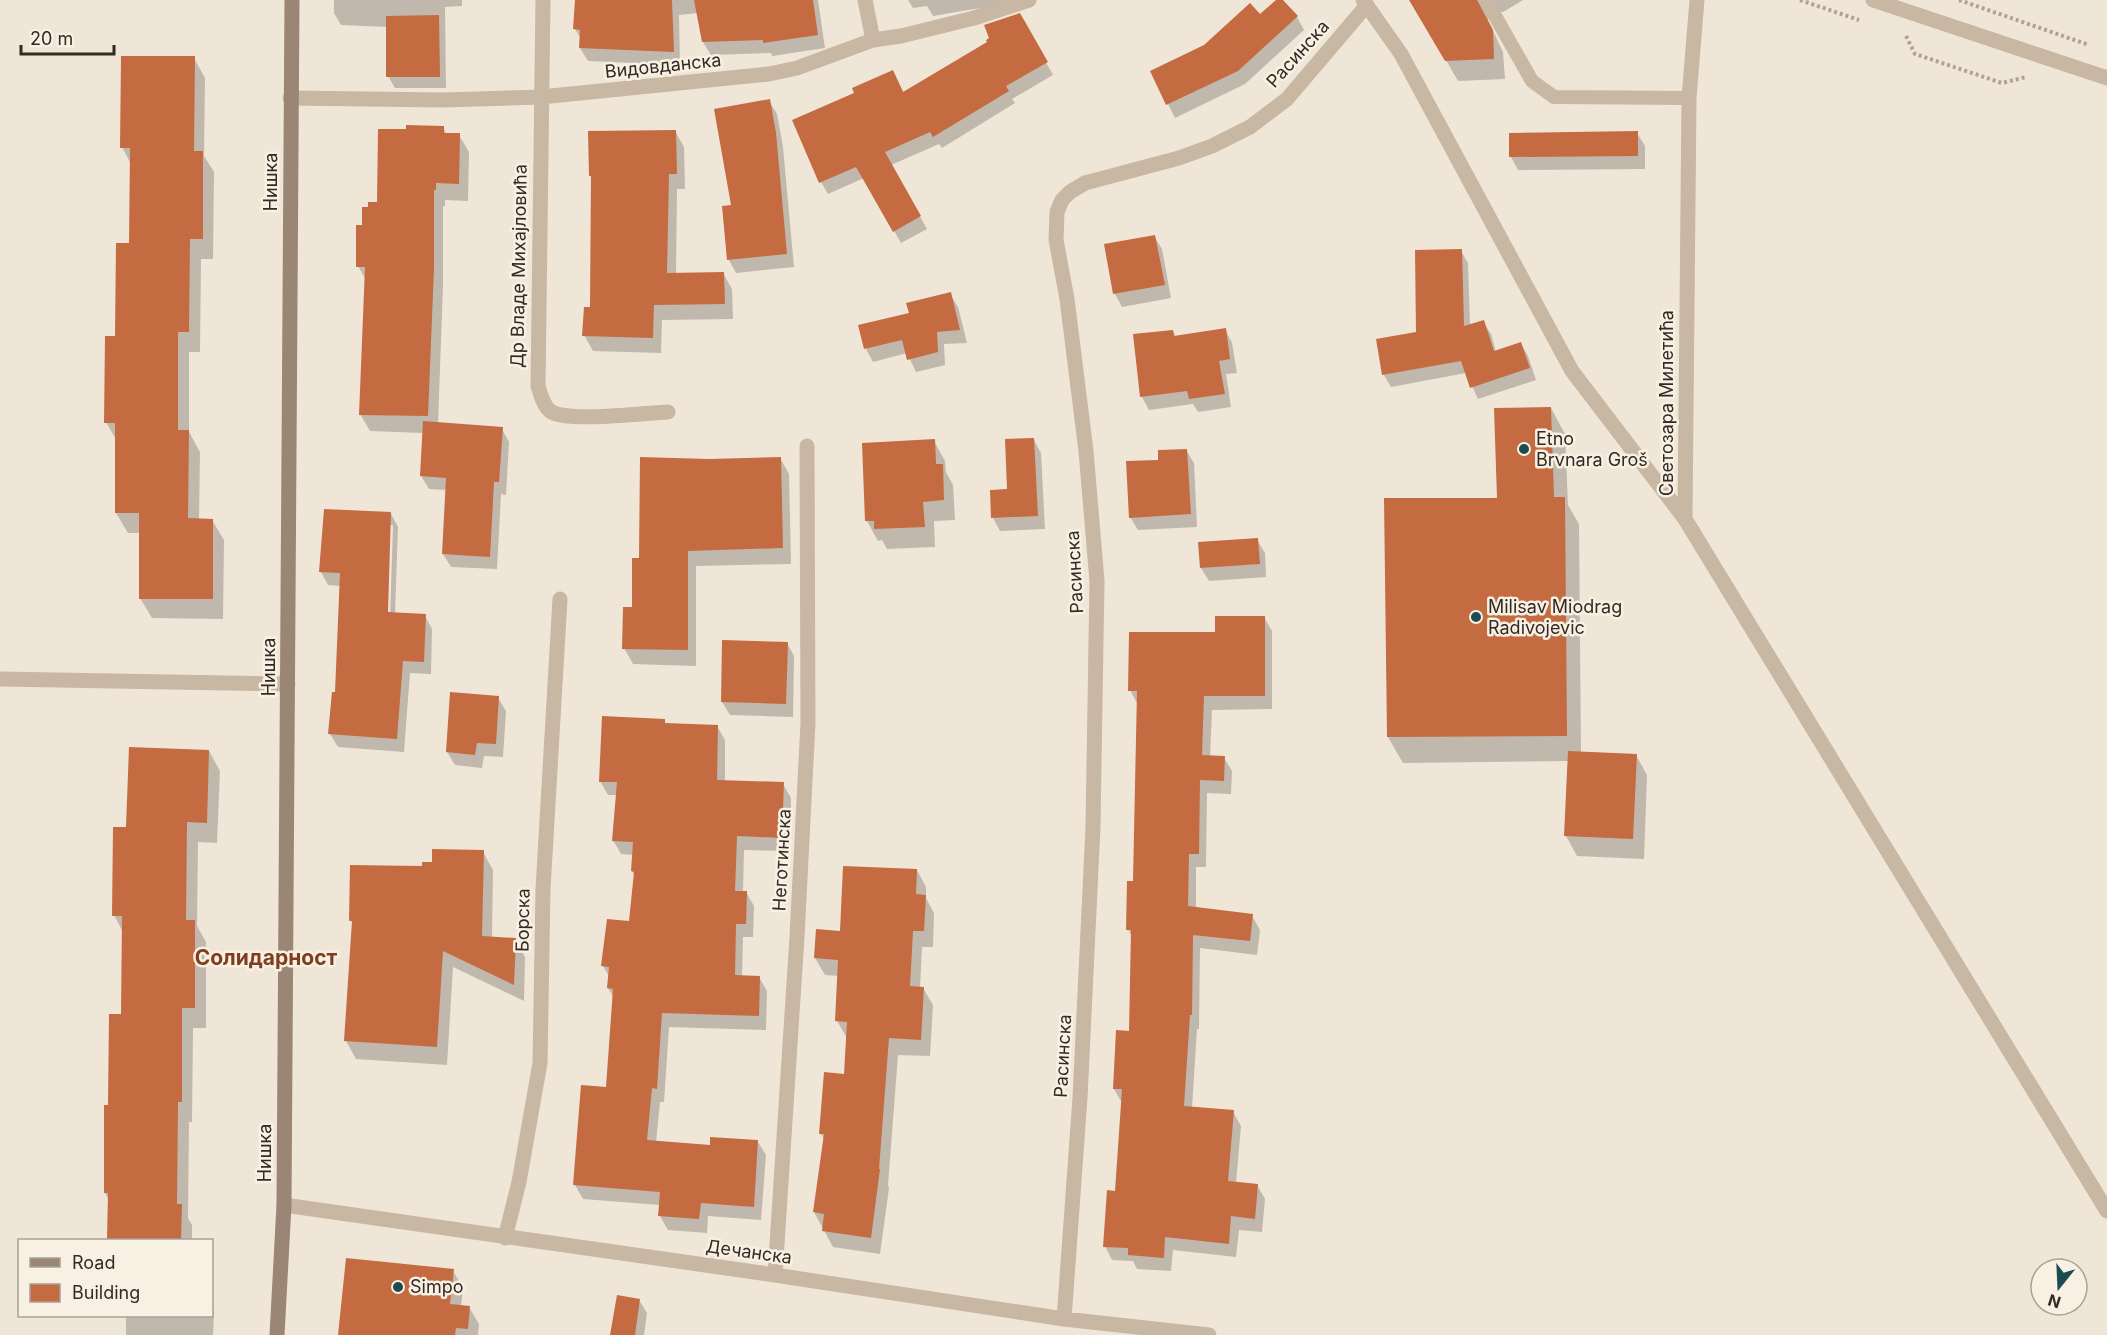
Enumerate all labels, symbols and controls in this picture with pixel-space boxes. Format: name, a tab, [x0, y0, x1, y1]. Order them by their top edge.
street label: Расинска	[1262, 16, 1333, 92]
scale bar	[21, 18, 114, 56]
text: 20 m	[30, 28, 73, 49]
street label: Видовданска	[604, 49, 722, 82]
street label: Нишка	[260, 153, 281, 211]
street label: Др Владе Михајловића	[506, 164, 531, 368]
street label: Светозара Милетића	[1656, 310, 1677, 496]
place label: Etno Brvnara Groš	[1536, 428, 1648, 470]
marker: Etno Brvnara Groš	[1517, 442, 1531, 456]
street label: Расинска	[1062, 530, 1087, 614]
place label: Milisav Miodrag Radivojevic	[1488, 596, 1622, 638]
marker: Milisav Miodrag Radivojevic	[1469, 610, 1483, 624]
street label: Нишка	[258, 638, 279, 696]
street label: Неготинска	[768, 808, 795, 912]
street label: Борска	[511, 888, 534, 952]
district label: Солидарност	[195, 945, 338, 970]
street label: Расинска	[1050, 1014, 1075, 1098]
street label: Нишка	[254, 1124, 275, 1182]
street label: Дечанска	[705, 1235, 793, 1268]
legend	[18, 1239, 213, 1317]
text: Road	[72, 1252, 115, 1273]
north arrow	[2029, 1257, 2089, 1317]
place label: Simpo	[410, 1276, 464, 1297]
marker: Simpo	[391, 1280, 405, 1294]
text: Building	[72, 1282, 140, 1303]
text: N	[2045, 1290, 2063, 1313]

